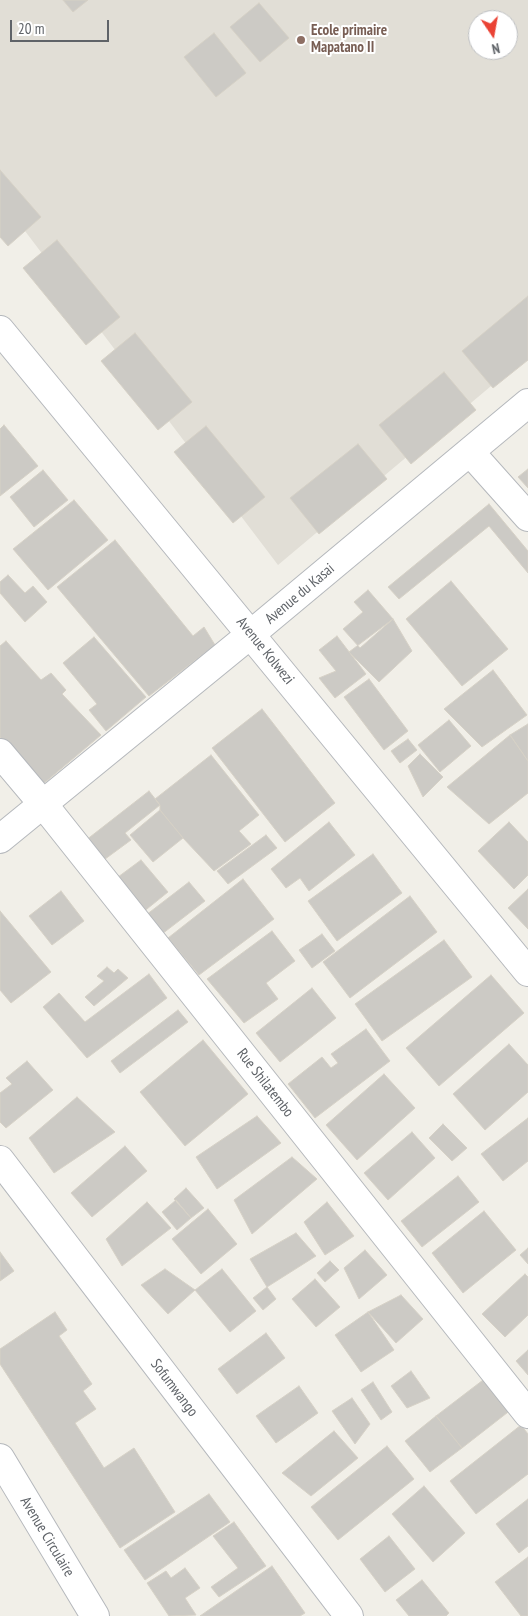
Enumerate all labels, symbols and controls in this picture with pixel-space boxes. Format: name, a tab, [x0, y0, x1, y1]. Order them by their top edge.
scale bar	[12, 10, 111, 42]
north arrow	[468, 10, 518, 60]
text: 20 m	[18, 19, 44, 38]
place label: Ecole primaire Mapatano II	[311, 22, 387, 57]
marker: Ecole primaire Mapatano II	[295, 34, 307, 46]
text: N	[490, 39, 501, 58]
street label: Avenue du Kasai	[262, 560, 338, 628]
street label: Avenue Kolwezi	[232, 614, 298, 688]
street label: Rue Shilatembo	[233, 1045, 297, 1121]
street label: Sofumwango	[147, 1356, 201, 1420]
street label: Avenue Circulaire	[16, 1494, 78, 1580]

